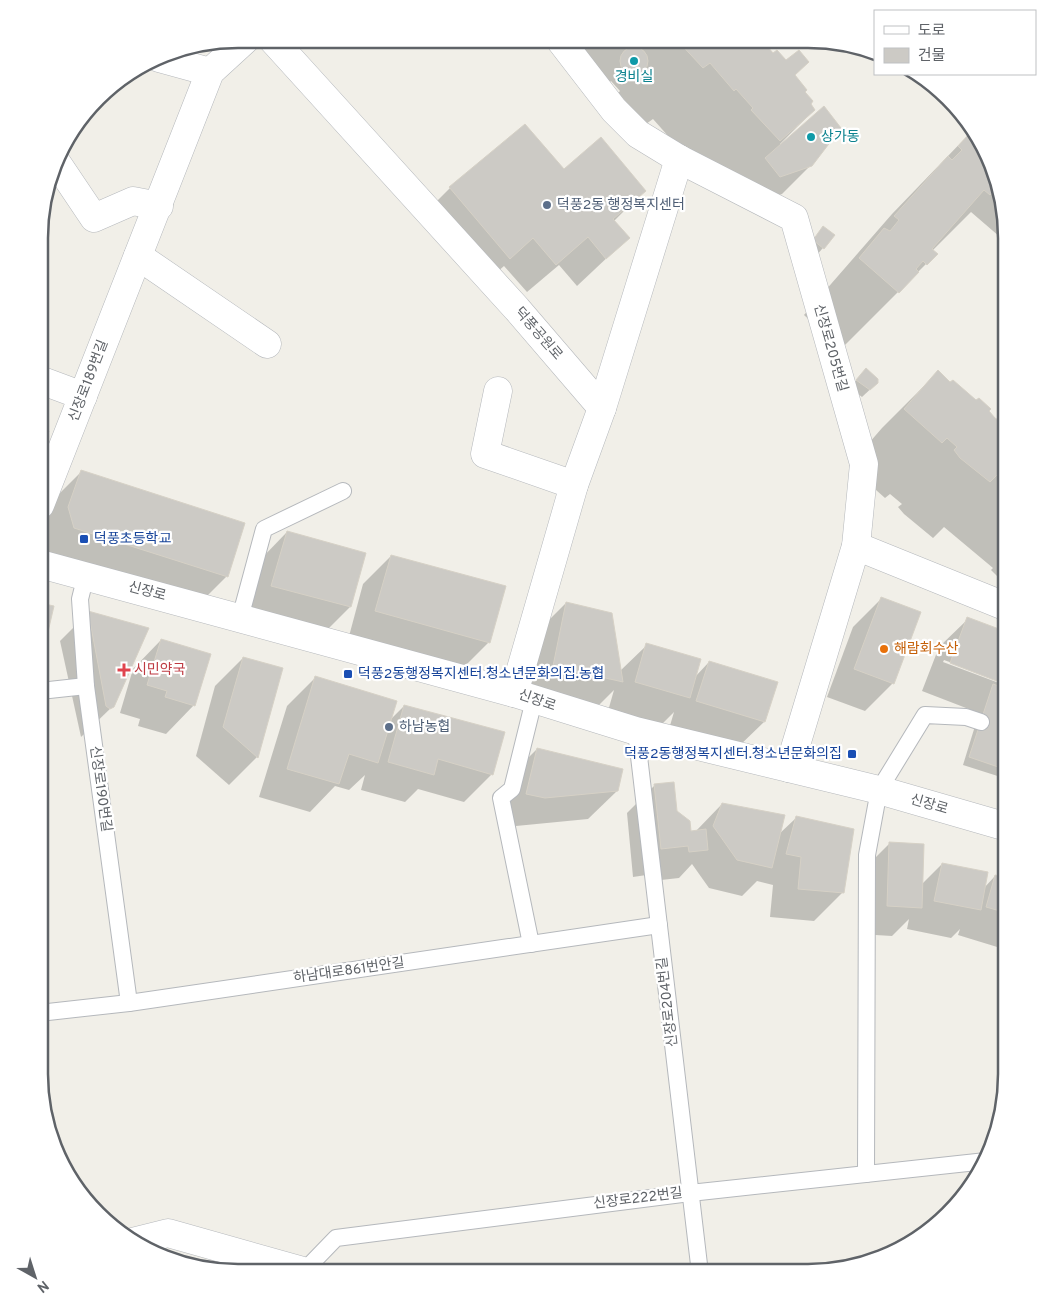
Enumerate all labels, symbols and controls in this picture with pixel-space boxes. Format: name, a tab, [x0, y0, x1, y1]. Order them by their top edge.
legend	[874, 10, 1036, 75]
text: 도로	[918, 22, 946, 41]
text: 건물	[918, 47, 946, 66]
marker: 경비실	[628, 55, 640, 67]
place label: 경비실	[615, 69, 653, 86]
place label: 상가동	[821, 129, 860, 146]
marker: 상가동	[805, 131, 817, 143]
place label: 덕풍2동 행정복지센터	[557, 197, 685, 214]
marker: 덕풍2동 행정복지센터	[541, 199, 553, 211]
street label: 신장로205번길	[809, 302, 851, 394]
street label: 덕풍공원로	[510, 304, 566, 364]
street label: 신장로189번길	[66, 338, 112, 424]
place label: 덕풍초등학교	[94, 530, 171, 548]
marker: 덕풍초등학교	[78, 533, 90, 545]
street label: 신장로	[126, 579, 168, 605]
place label: 해람회수산	[894, 641, 959, 658]
marker: 해람회수산	[878, 643, 890, 655]
place label: 시민약국	[134, 662, 186, 679]
marker: 시민약국	[118, 664, 130, 676]
place label: 덕풍2동행정복지센터.청소년문화의집.농협	[358, 666, 605, 683]
marker: 덕풍2동행정복지센터.청소년문화의집.농협	[342, 668, 354, 680]
street label: 신장로	[516, 687, 558, 715]
place label: 하남농협	[399, 719, 451, 736]
marker: 하남농협	[383, 721, 395, 733]
street label: 신장로190번길	[86, 745, 114, 833]
place label: 덕풍2동행정복지센터.청소년문화의집	[624, 746, 842, 763]
marker: 덕풍2동행정복지센터.청소년문화의집	[846, 748, 858, 760]
street label: 신장로	[908, 792, 950, 819]
street label: 하남대로861번안길	[292, 955, 406, 987]
street label: 신장로204번길	[654, 956, 682, 1048]
street label: 신장로222번길	[592, 1185, 684, 1213]
north arrow	[10, 1252, 60, 1302]
text: N	[33, 1276, 51, 1296]

